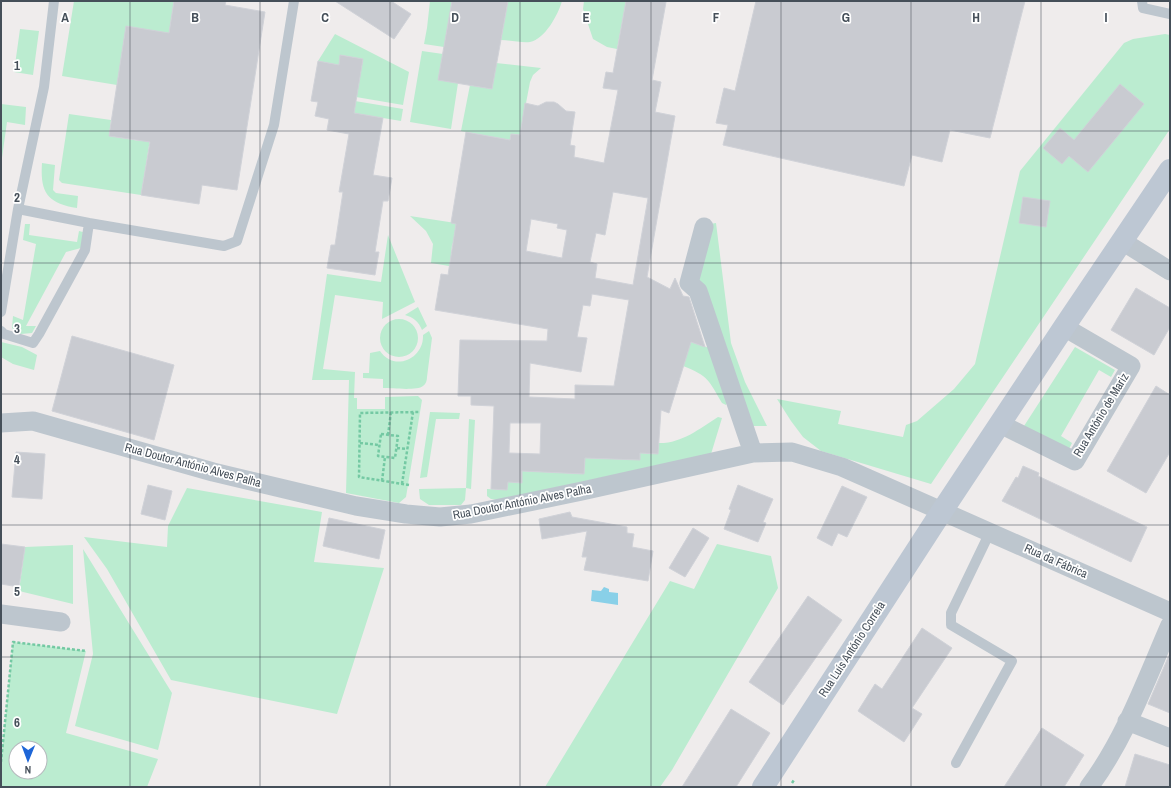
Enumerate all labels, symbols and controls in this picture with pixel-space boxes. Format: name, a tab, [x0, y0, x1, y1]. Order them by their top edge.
text: A	[61, 9, 69, 26]
text: B	[191, 9, 199, 26]
text: C	[321, 9, 329, 26]
text: D	[451, 9, 459, 26]
text: E	[582, 9, 590, 26]
text: F	[713, 9, 720, 26]
text: G	[842, 9, 850, 26]
text: H	[972, 9, 980, 26]
text: I	[1105, 9, 1108, 26]
text: 1	[14, 57, 20, 74]
text: 2	[14, 189, 20, 206]
text: 3	[14, 320, 20, 337]
street label: Rua António de Mariz	[1070, 370, 1132, 460]
street label: Rua Doutor António Alves Palha	[123, 439, 263, 491]
text: 4	[14, 451, 20, 468]
street label: Rua Doutor António Alves Palha	[451, 481, 593, 523]
street label: Rua da Fábrica	[1022, 540, 1090, 582]
text: 5	[14, 583, 20, 600]
street label: Rua Luís António Correia	[815, 598, 889, 700]
text: 6	[14, 714, 20, 731]
north arrow	[8, 740, 48, 780]
text: N	[24, 763, 31, 777]

